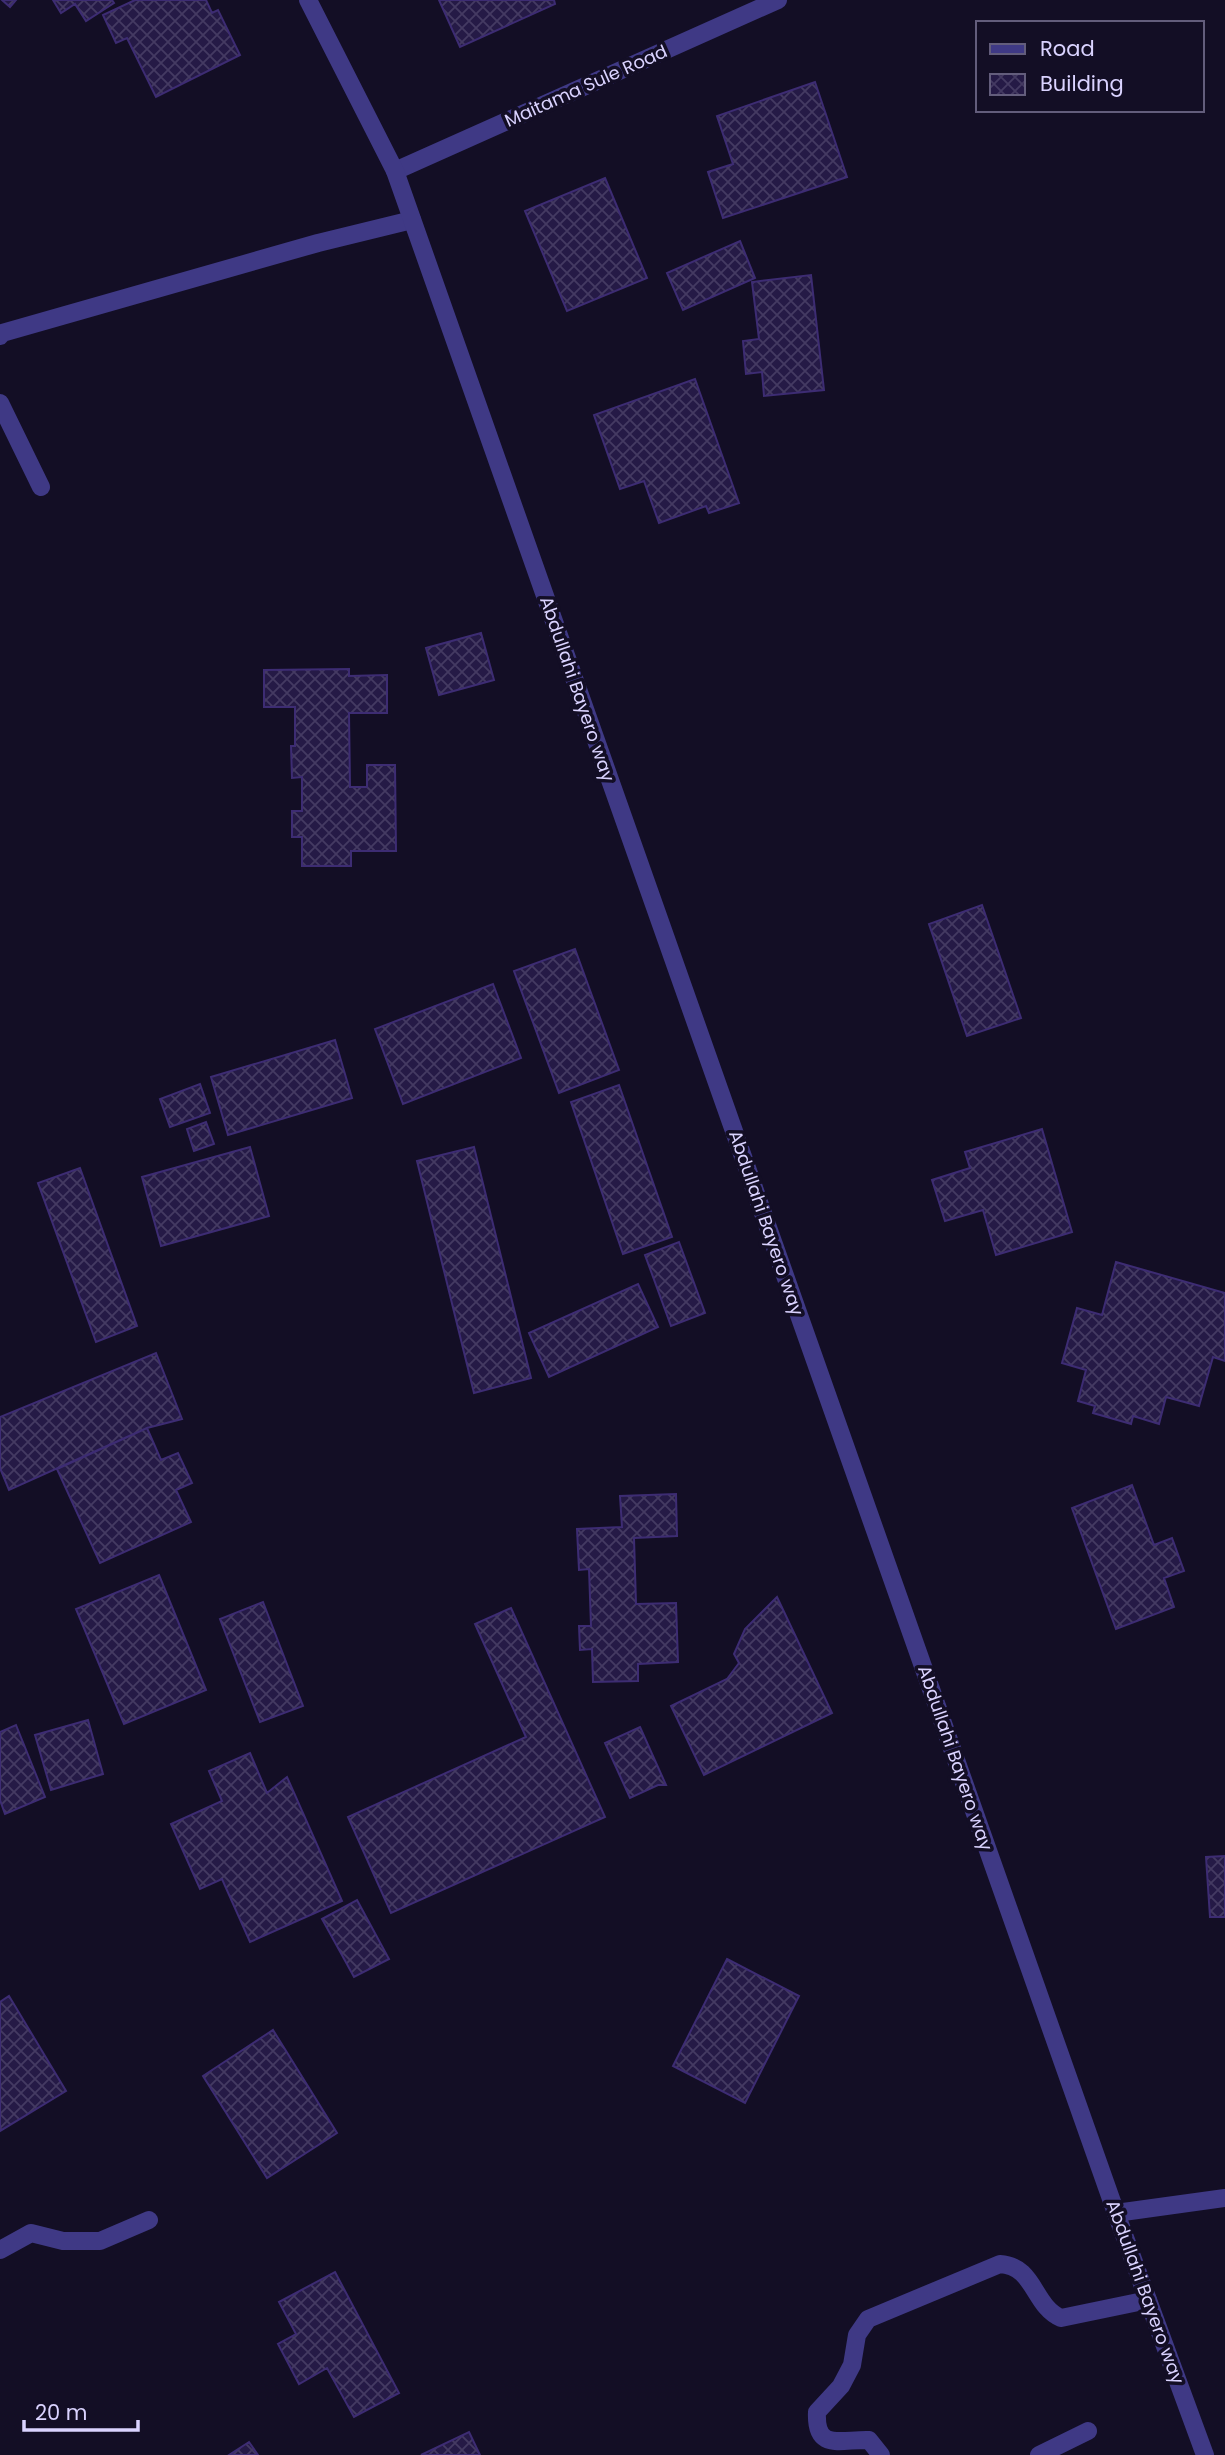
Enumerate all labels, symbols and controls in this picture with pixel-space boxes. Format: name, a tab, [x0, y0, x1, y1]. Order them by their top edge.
legend	[976, 21, 1204, 112]
text: Road	[1040, 34, 1095, 63]
street label: Maitama Sule Road	[500, 38, 671, 133]
text: Building	[1040, 69, 1124, 98]
street label: Abdullahi Bayero way	[534, 593, 621, 785]
street label: Abdullahi Bayero way	[723, 1127, 810, 1319]
street label: Abdullahi Bayero way	[912, 1662, 999, 1854]
street label: Abdullahi Bayero way	[1100, 2196, 1190, 2387]
scale bar	[24, 2388, 138, 2432]
text: 20 m	[35, 2398, 88, 2427]

